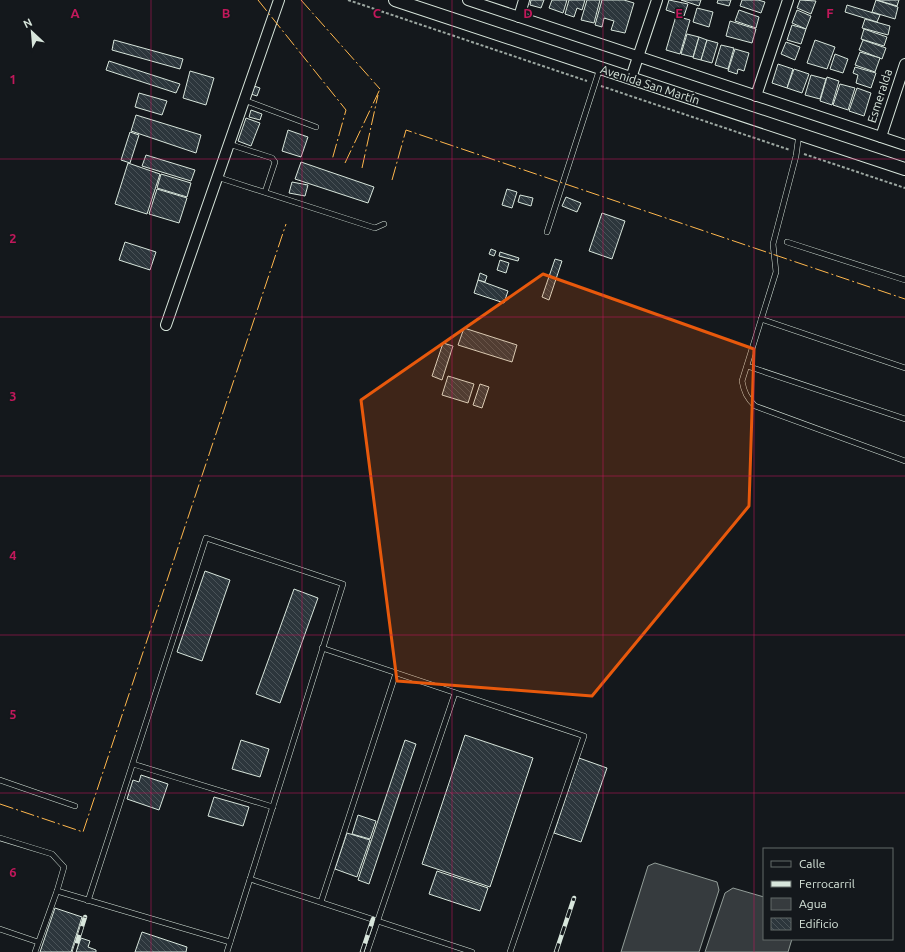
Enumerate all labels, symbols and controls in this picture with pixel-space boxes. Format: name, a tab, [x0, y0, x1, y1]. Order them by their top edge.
text: A	[70, 6, 80, 20]
text: B	[222, 6, 231, 20]
text: C	[373, 6, 382, 20]
text: D	[523, 6, 533, 20]
text: E	[675, 6, 683, 20]
text: F	[826, 6, 834, 20]
north arrow	[12, 12, 52, 52]
text: N	[21, 16, 34, 30]
street label: Avenida San Martín	[599, 62, 701, 107]
street label: Esmeralda	[865, 67, 894, 124]
text: 1	[9, 72, 17, 86]
text: 2	[9, 231, 17, 245]
text: 3	[9, 389, 17, 403]
text: 4	[9, 548, 17, 562]
text: 5	[9, 707, 17, 721]
legend	[763, 848, 893, 940]
text: Calle	[799, 857, 825, 870]
text: 6	[9, 865, 17, 879]
text: Ferrocarril	[799, 877, 855, 890]
text: Agua	[799, 897, 827, 910]
text: Edificio	[799, 917, 839, 930]

